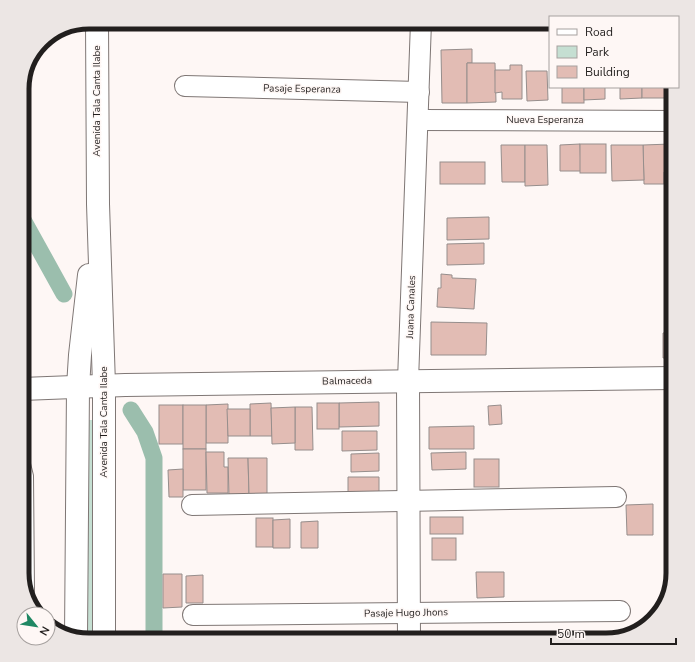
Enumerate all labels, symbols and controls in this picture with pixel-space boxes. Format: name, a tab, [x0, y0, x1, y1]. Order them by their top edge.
legend	[549, 16, 679, 88]
text: Road	[585, 24, 613, 40]
text: Park	[585, 44, 610, 60]
street label: Avenida Tala Canta Ilabe	[90, 45, 104, 157]
text: Building	[585, 64, 630, 80]
street label: Pasaje Esperanza	[263, 81, 341, 97]
street label: Nueva Esperanza	[506, 113, 584, 127]
street label: Juana Canales	[403, 275, 419, 340]
street label: Avenida Tala Canta Ilabe	[97, 366, 111, 478]
street label: Balmaceda	[322, 374, 372, 388]
street label: Pasaje Hugo Jhons	[364, 605, 448, 621]
north arrow	[16, 606, 56, 646]
scale bar	[551, 620, 676, 646]
text: N	[36, 623, 53, 638]
text: 50 m	[557, 626, 585, 642]

